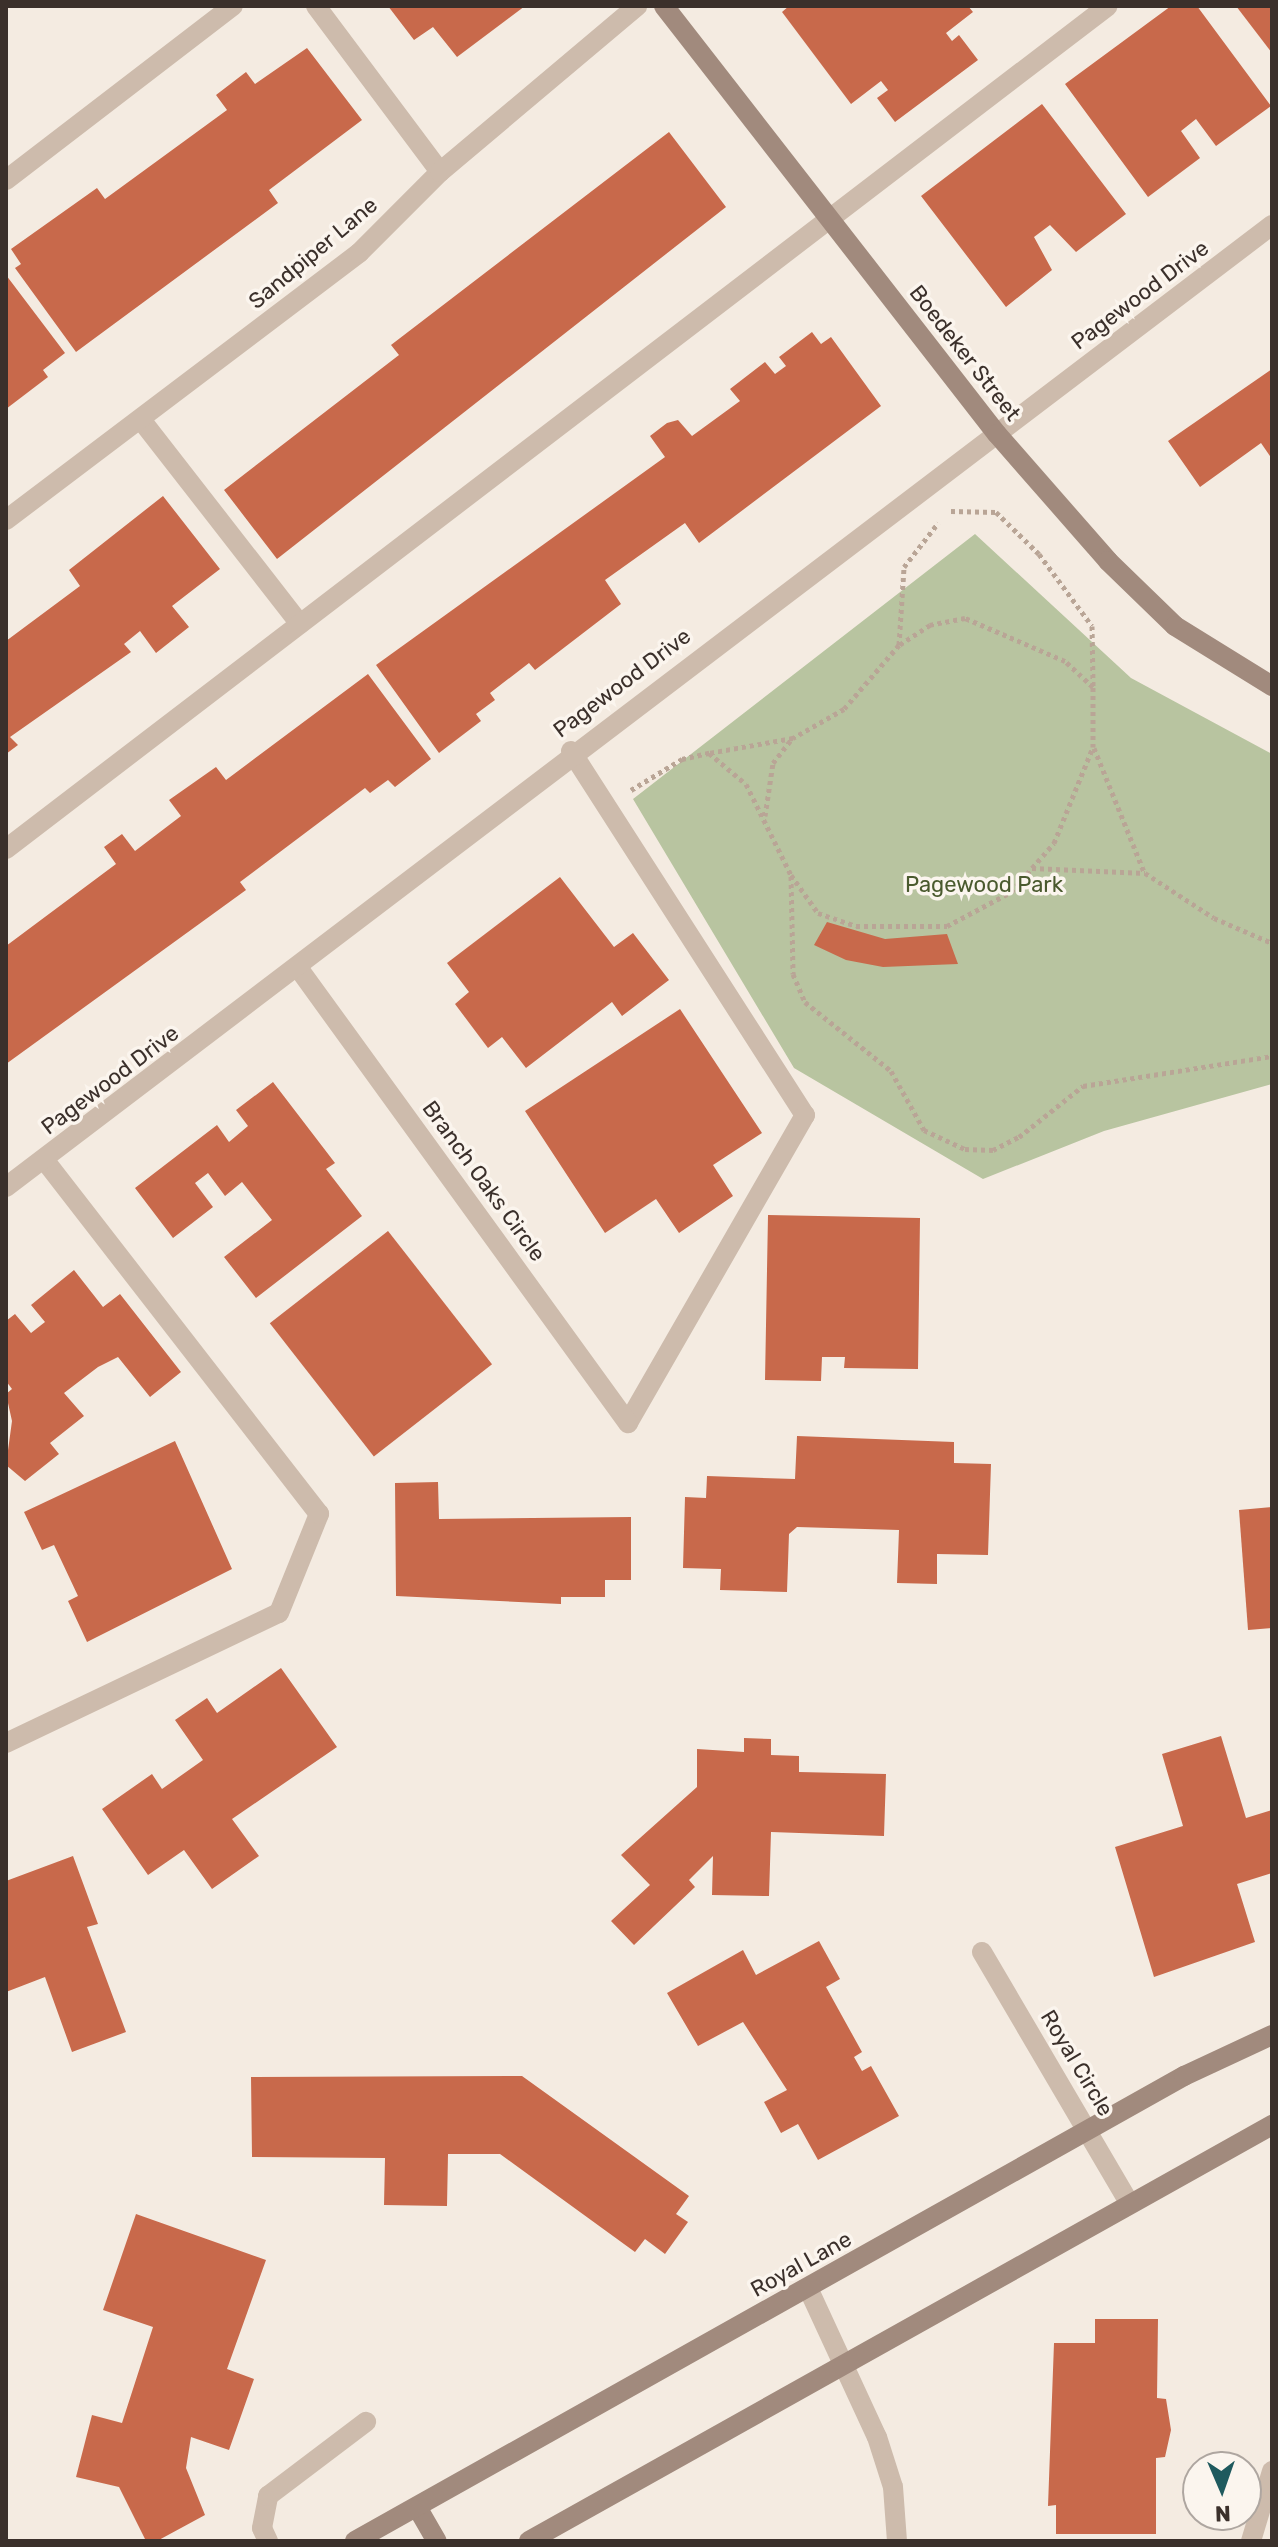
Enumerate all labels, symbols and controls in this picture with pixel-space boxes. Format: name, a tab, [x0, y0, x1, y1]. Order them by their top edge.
street label: Sandpiper Lane	[243, 191, 383, 315]
street label: Pagewood Drive	[1066, 235, 1214, 355]
street label: Boedeker Street	[904, 280, 1026, 426]
street label: Pagewood Drive	[548, 623, 696, 743]
park label: Pagewood Park	[905, 872, 1063, 898]
street label: Pagewood Drive	[36, 1020, 184, 1140]
street label: Branch Oaks Circle	[417, 1096, 551, 1266]
street label: Royal Circle	[1035, 2005, 1119, 2121]
street label: Royal Lane	[746, 2225, 856, 2303]
north arrow	[1182, 2451, 1262, 2531]
text: N	[1214, 2500, 1231, 2527]

